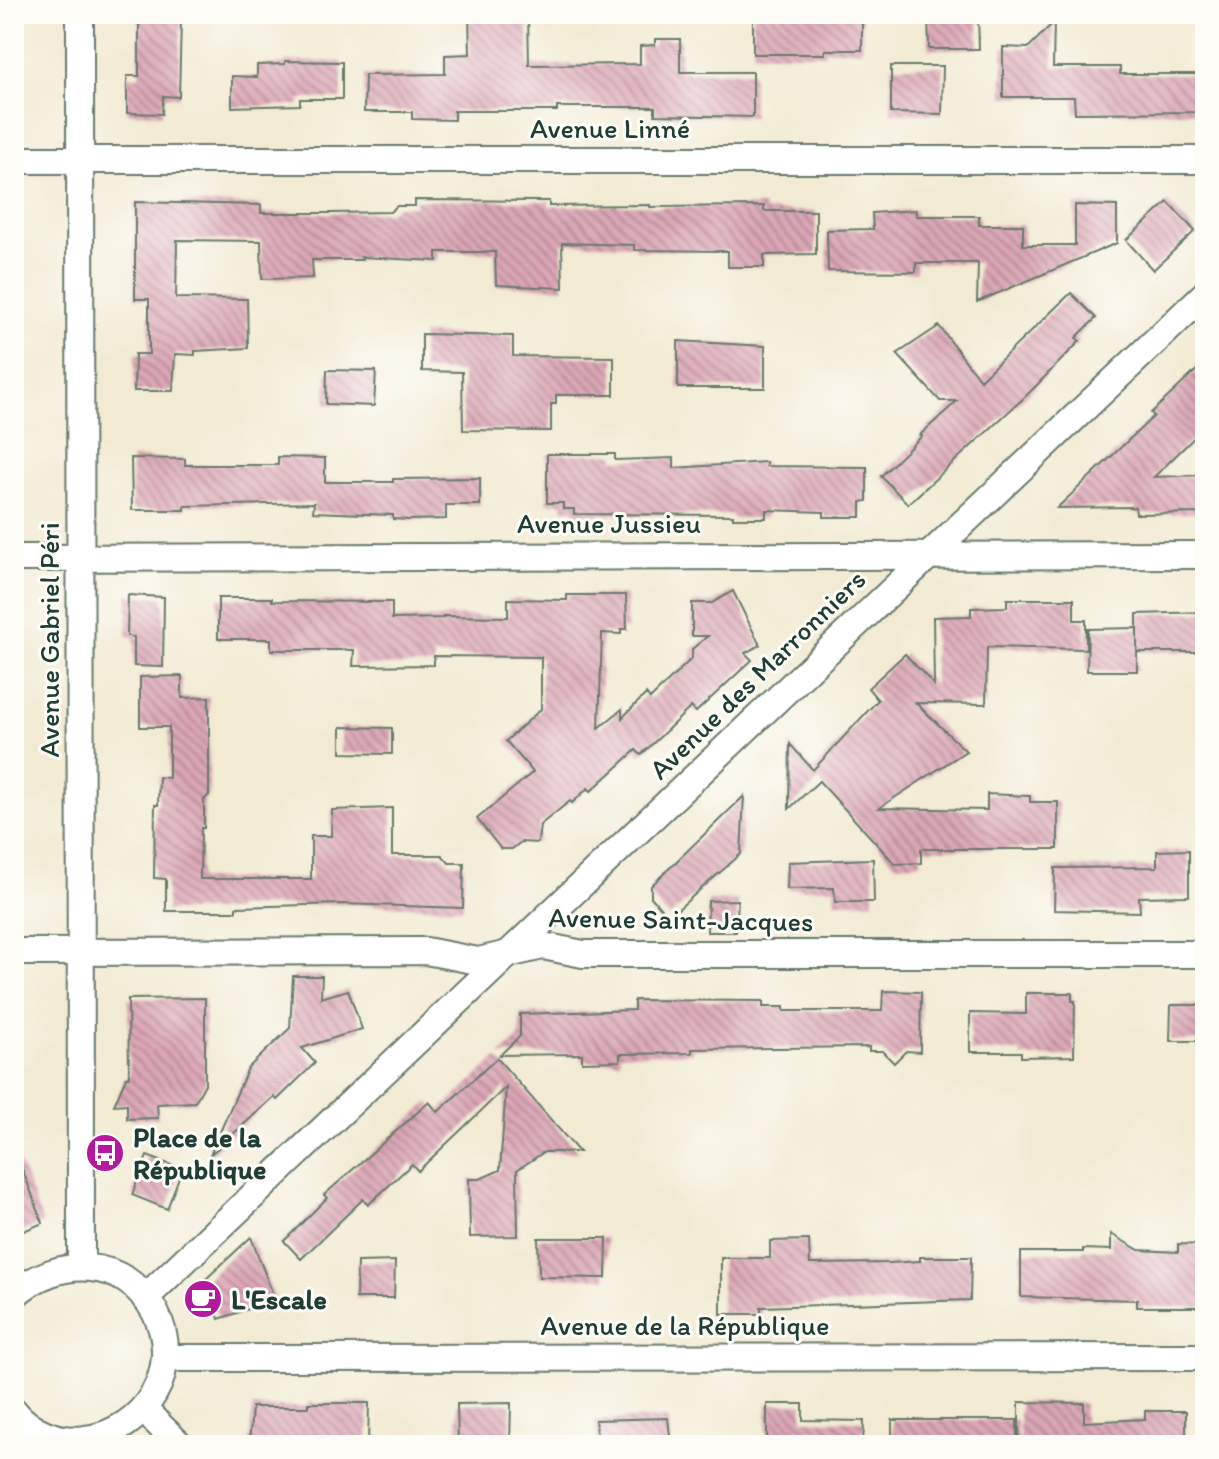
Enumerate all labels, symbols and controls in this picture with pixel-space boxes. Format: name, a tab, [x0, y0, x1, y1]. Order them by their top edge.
street label: Avenue Linné	[530, 111, 690, 145]
street label: Avenue Jussieu	[517, 506, 701, 540]
street label: Avenue Gabriel Péri	[32, 522, 66, 758]
street label: Avenue des Marronniers	[642, 562, 872, 786]
street label: Avenue Saint-Jacques	[548, 900, 814, 938]
place label: Place de la République	[133, 1120, 266, 1186]
bus stop icon: Place de la République	[84, 1132, 126, 1174]
cafe icon: L'Escale	[182, 1278, 224, 1320]
place label: L'Escale	[231, 1282, 327, 1316]
street label: Avenue de la République	[540, 1308, 830, 1342]

